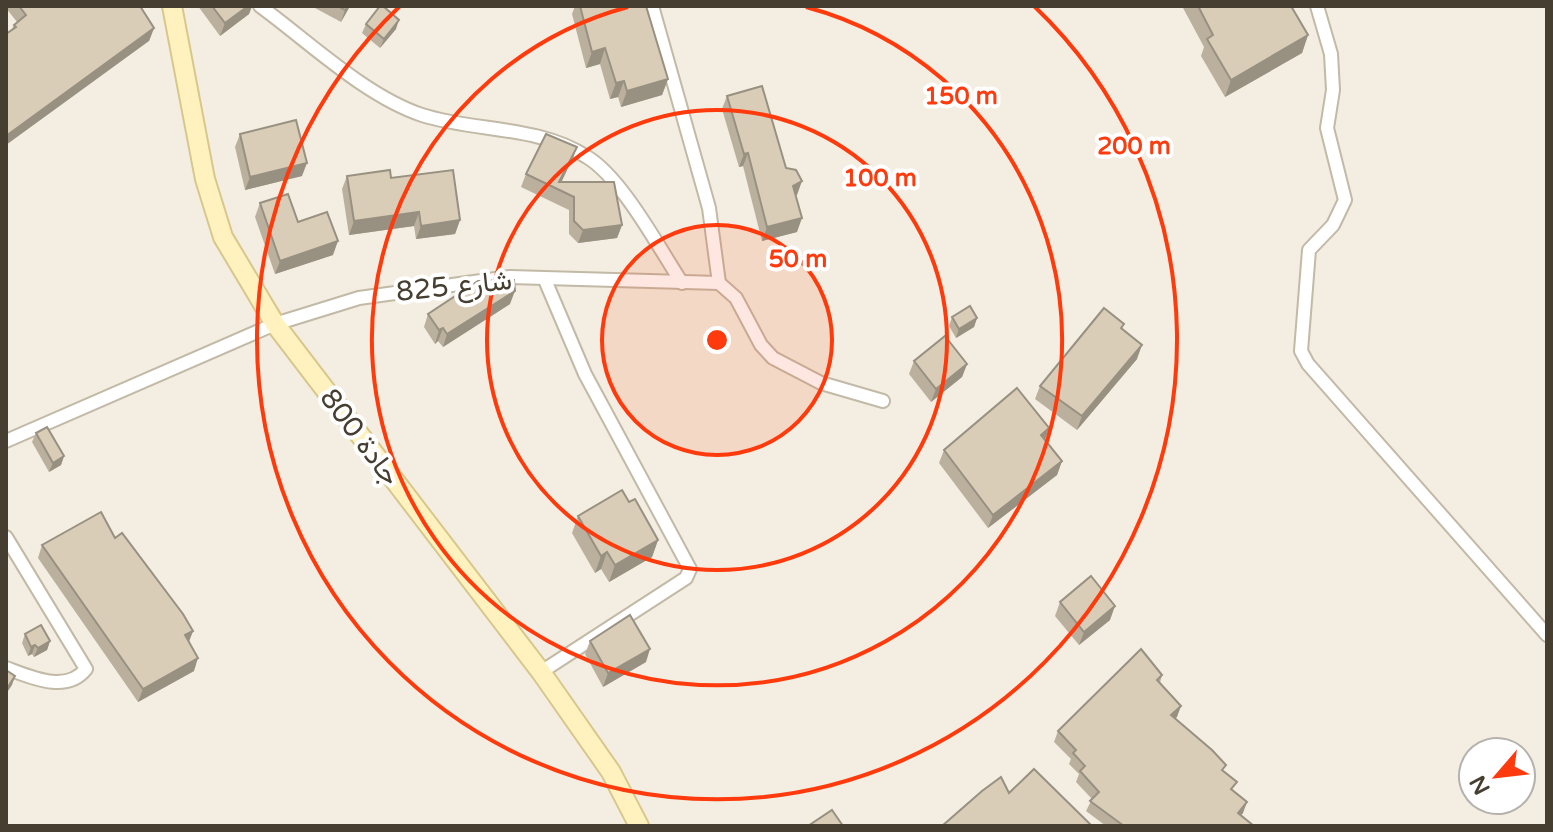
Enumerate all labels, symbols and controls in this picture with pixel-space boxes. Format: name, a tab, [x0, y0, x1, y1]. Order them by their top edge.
text: 150 m	[924, 82, 998, 111]
text: 200 m	[1097, 132, 1171, 161]
text: 100 m	[843, 164, 917, 193]
text: 50 m	[769, 245, 827, 274]
street label: شارع 825	[394, 263, 514, 310]
centre of rings	[703, 326, 731, 354]
street label: جادة 800	[313, 382, 407, 492]
north arrow	[1457, 736, 1537, 816]
text: N	[1465, 771, 1496, 799]

